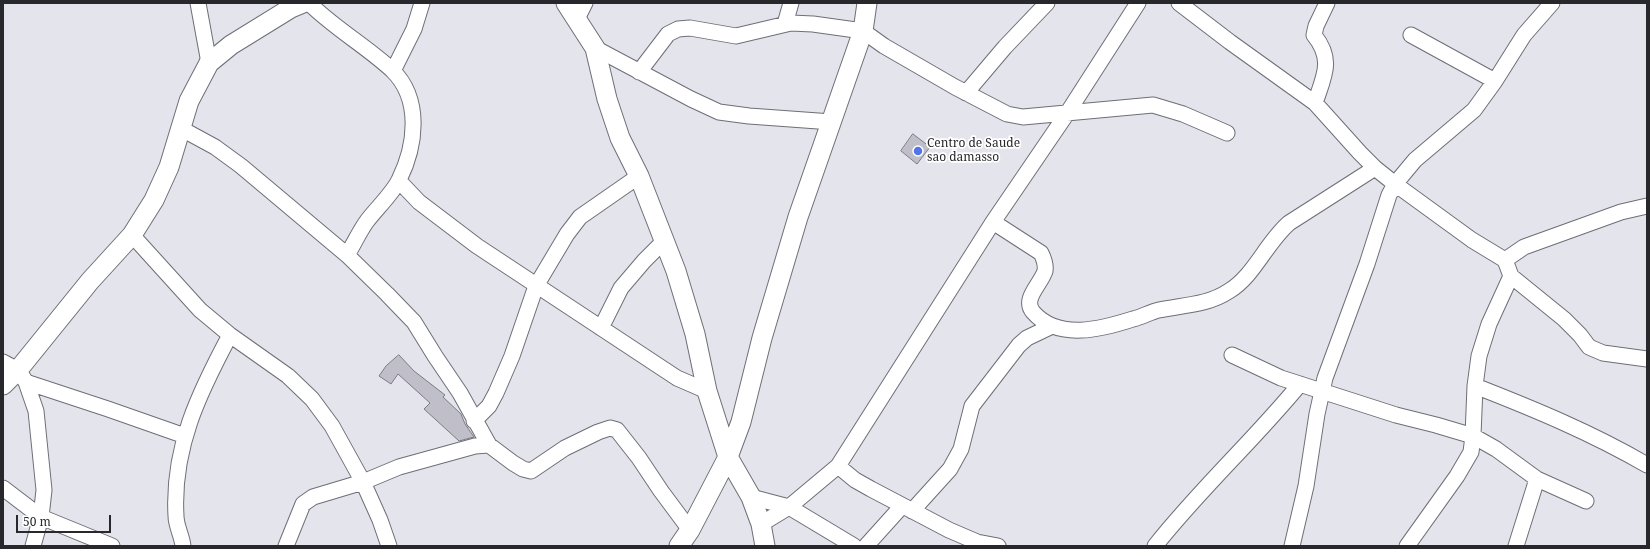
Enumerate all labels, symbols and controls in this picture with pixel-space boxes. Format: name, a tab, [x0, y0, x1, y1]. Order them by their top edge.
place label: Centro de Saude sao damasso	[927, 137, 1020, 165]
marker: Centro de Saude sao damasso	[912, 145, 924, 157]
scale bar	[18, 507, 113, 533]
text: 50 m	[23, 513, 51, 530]

